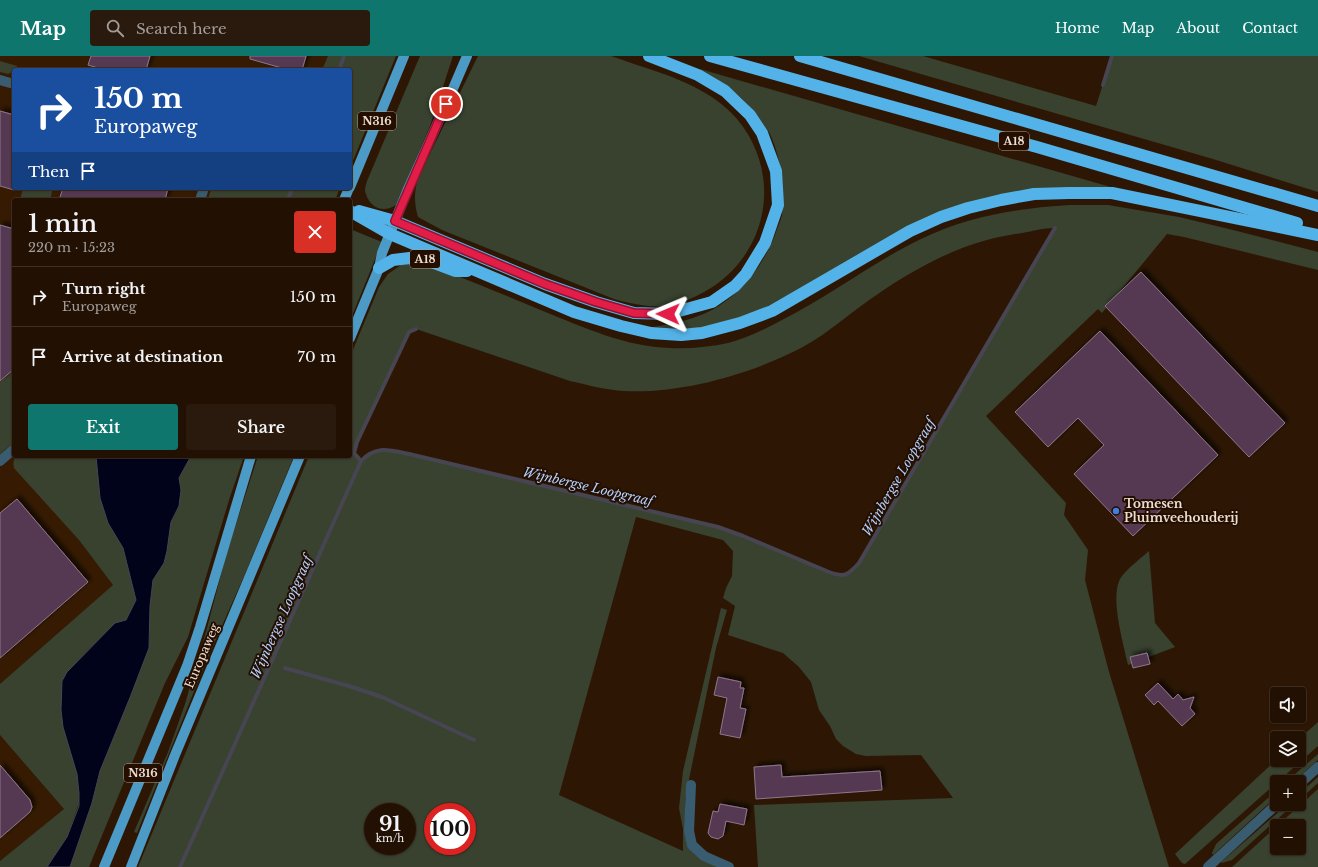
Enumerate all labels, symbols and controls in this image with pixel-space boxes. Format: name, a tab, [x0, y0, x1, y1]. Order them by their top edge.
search box	[90, 10, 370, 46]
text: Map	[20, 17, 66, 40]
icon: search	[104, 17, 126, 39]
text: Search here	[136, 19, 227, 38]
text: Home	[1055, 19, 1100, 37]
text: Map	[1122, 19, 1154, 37]
text: About	[1176, 19, 1220, 37]
text: Contact	[1242, 19, 1298, 37]
text: 150 m	[94, 81, 182, 116]
icon: right	[28, 84, 80, 136]
pin	[429, 87, 463, 121]
icon: arrive	[435, 93, 457, 115]
road number: N316	[358, 112, 396, 130]
text: Europaweg	[94, 116, 197, 138]
road number: A18	[999, 132, 1029, 150]
icon: arrive	[77, 160, 99, 182]
text: Then	[28, 162, 69, 181]
text: 1 min	[28, 209, 97, 238]
button: close	[294, 211, 336, 253]
text: 220 m · 15:23	[28, 239, 115, 256]
road number: A18	[410, 250, 440, 268]
text: Turn right	[62, 279, 145, 298]
icon: right	[28, 286, 50, 308]
text: 150 m	[290, 287, 336, 306]
position arrow	[647, 293, 689, 335]
text: Europaweg	[62, 298, 137, 315]
icon: arrive	[28, 346, 50, 368]
text: Arrive at destination	[62, 347, 223, 366]
text: 70 m	[297, 347, 336, 366]
button: Exit	[28, 404, 178, 450]
button: Share	[186, 404, 336, 450]
water label: Wijnbergse Loopgraaf	[858, 412, 941, 539]
water label: Wijnbergse Loopgraaf	[521, 463, 658, 511]
place label: Tomesen Pluimveehouderij	[1124, 496, 1239, 525]
marker: Tomesen Pluimveehouderij	[1111, 506, 1121, 516]
water label: Wijnbergse Loopgraaf	[247, 550, 318, 681]
street label: Europaweg	[181, 620, 222, 690]
map controls	[1270, 687, 1306, 855]
button: sound	[1270, 687, 1306, 723]
button: layers	[1270, 731, 1306, 767]
road number: N316	[124, 764, 162, 782]
button: +	[1270, 775, 1306, 811]
speed limit sign: 100	[424, 803, 476, 855]
text: 91	[379, 812, 401, 836]
button: −	[1270, 819, 1306, 855]
text: km/h	[376, 832, 404, 845]

